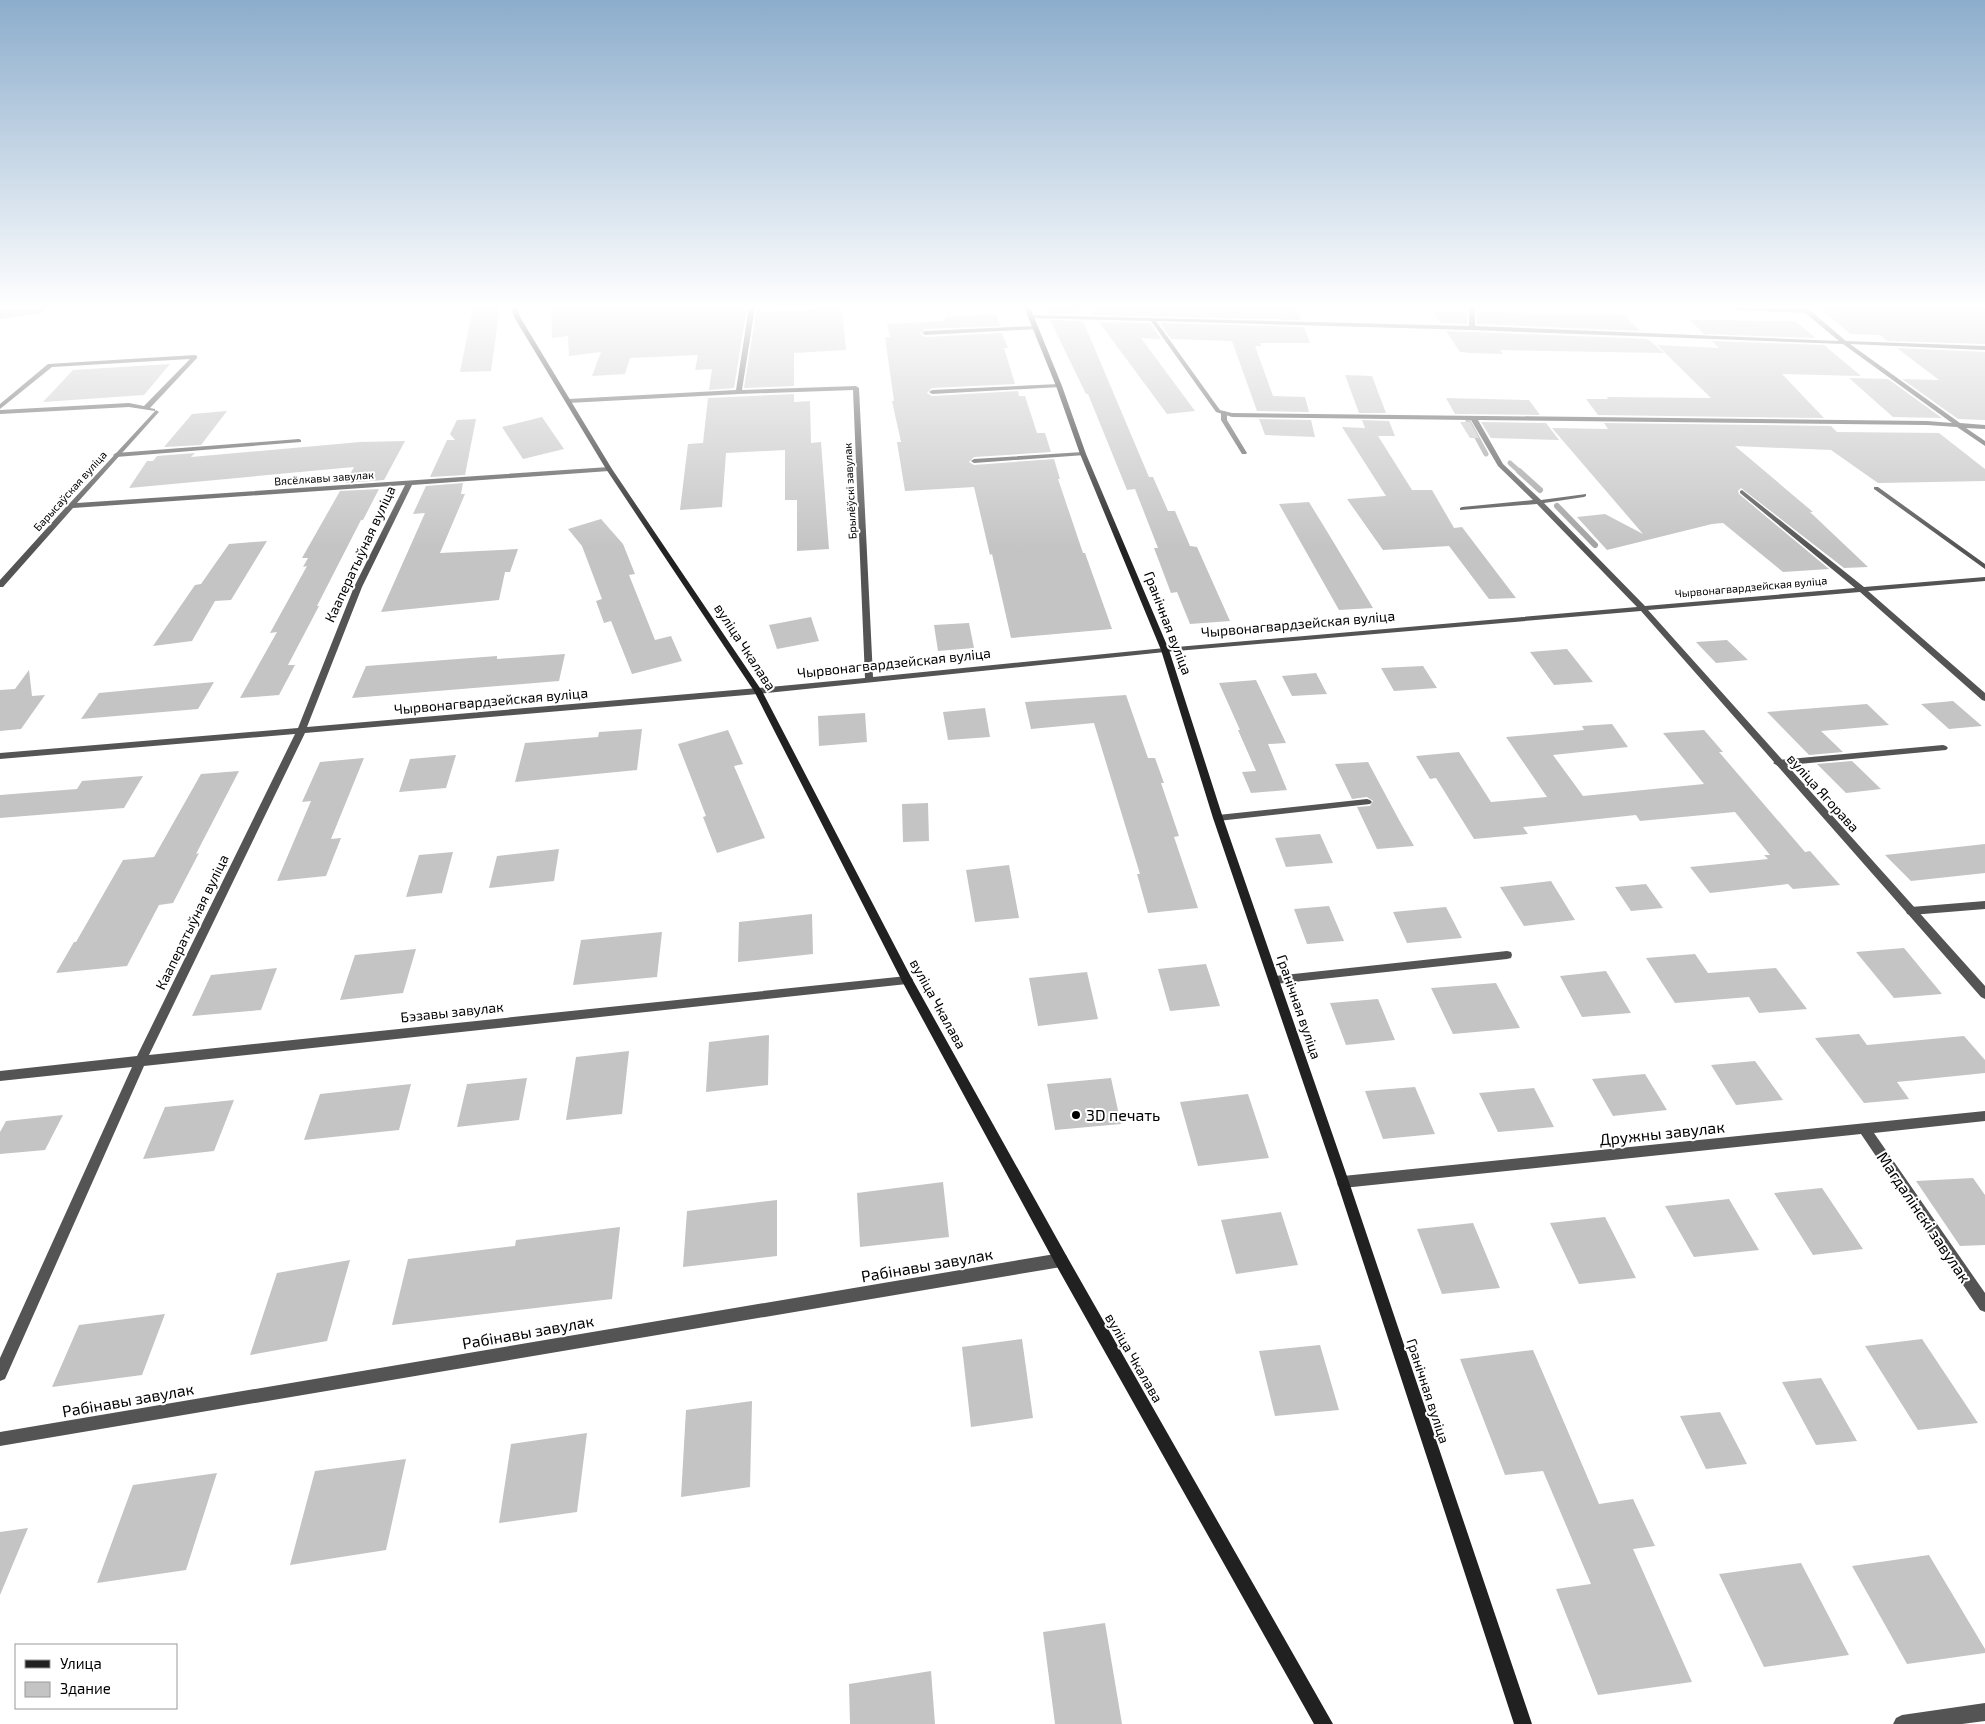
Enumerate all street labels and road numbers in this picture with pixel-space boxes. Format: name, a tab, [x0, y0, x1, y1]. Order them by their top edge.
street label: Брылёўскі завулак	[840, 442, 860, 540]
street label: Барысаўская вуліца	[30, 448, 110, 534]
street label: Вясёлкавы завулак	[274, 468, 374, 488]
street label: Кааператыўная вуліца	[320, 483, 399, 625]
street label: Гранічная вуліца	[1141, 569, 1196, 677]
street label: Чырвонагвардзейская вуліца	[1674, 573, 1828, 601]
street label: вуліца Чкалава	[711, 600, 780, 693]
street label: Чырвонагвардзейская вуліца	[1200, 607, 1396, 640]
street label: Чырвонагвардзейская вуліца	[796, 644, 992, 681]
street label: Чырвонагвардзейская вуліца	[393, 684, 589, 717]
street label: вуліца Ягорава	[1784, 750, 1863, 835]
street label: Кааператыўная вуліца	[151, 851, 232, 992]
street label: Гранічная вуліца	[1274, 952, 1325, 1061]
street label: вуліца Чкалава	[907, 956, 970, 1052]
street label: Бэзавы завулак	[400, 998, 505, 1025]
street label: Дружны завулак	[1598, 1116, 1726, 1150]
street label: Магдалінскі завулак	[1873, 1148, 1975, 1287]
street label: Рабінавы завулак	[860, 1243, 995, 1286]
street label: Рабінавы завулак	[461, 1310, 596, 1353]
street label: вуліца Чкалава	[1102, 1310, 1167, 1405]
street label: Гранічная вуліца	[1403, 1336, 1453, 1446]
street label: Рабінавы завулак	[61, 1378, 196, 1421]

